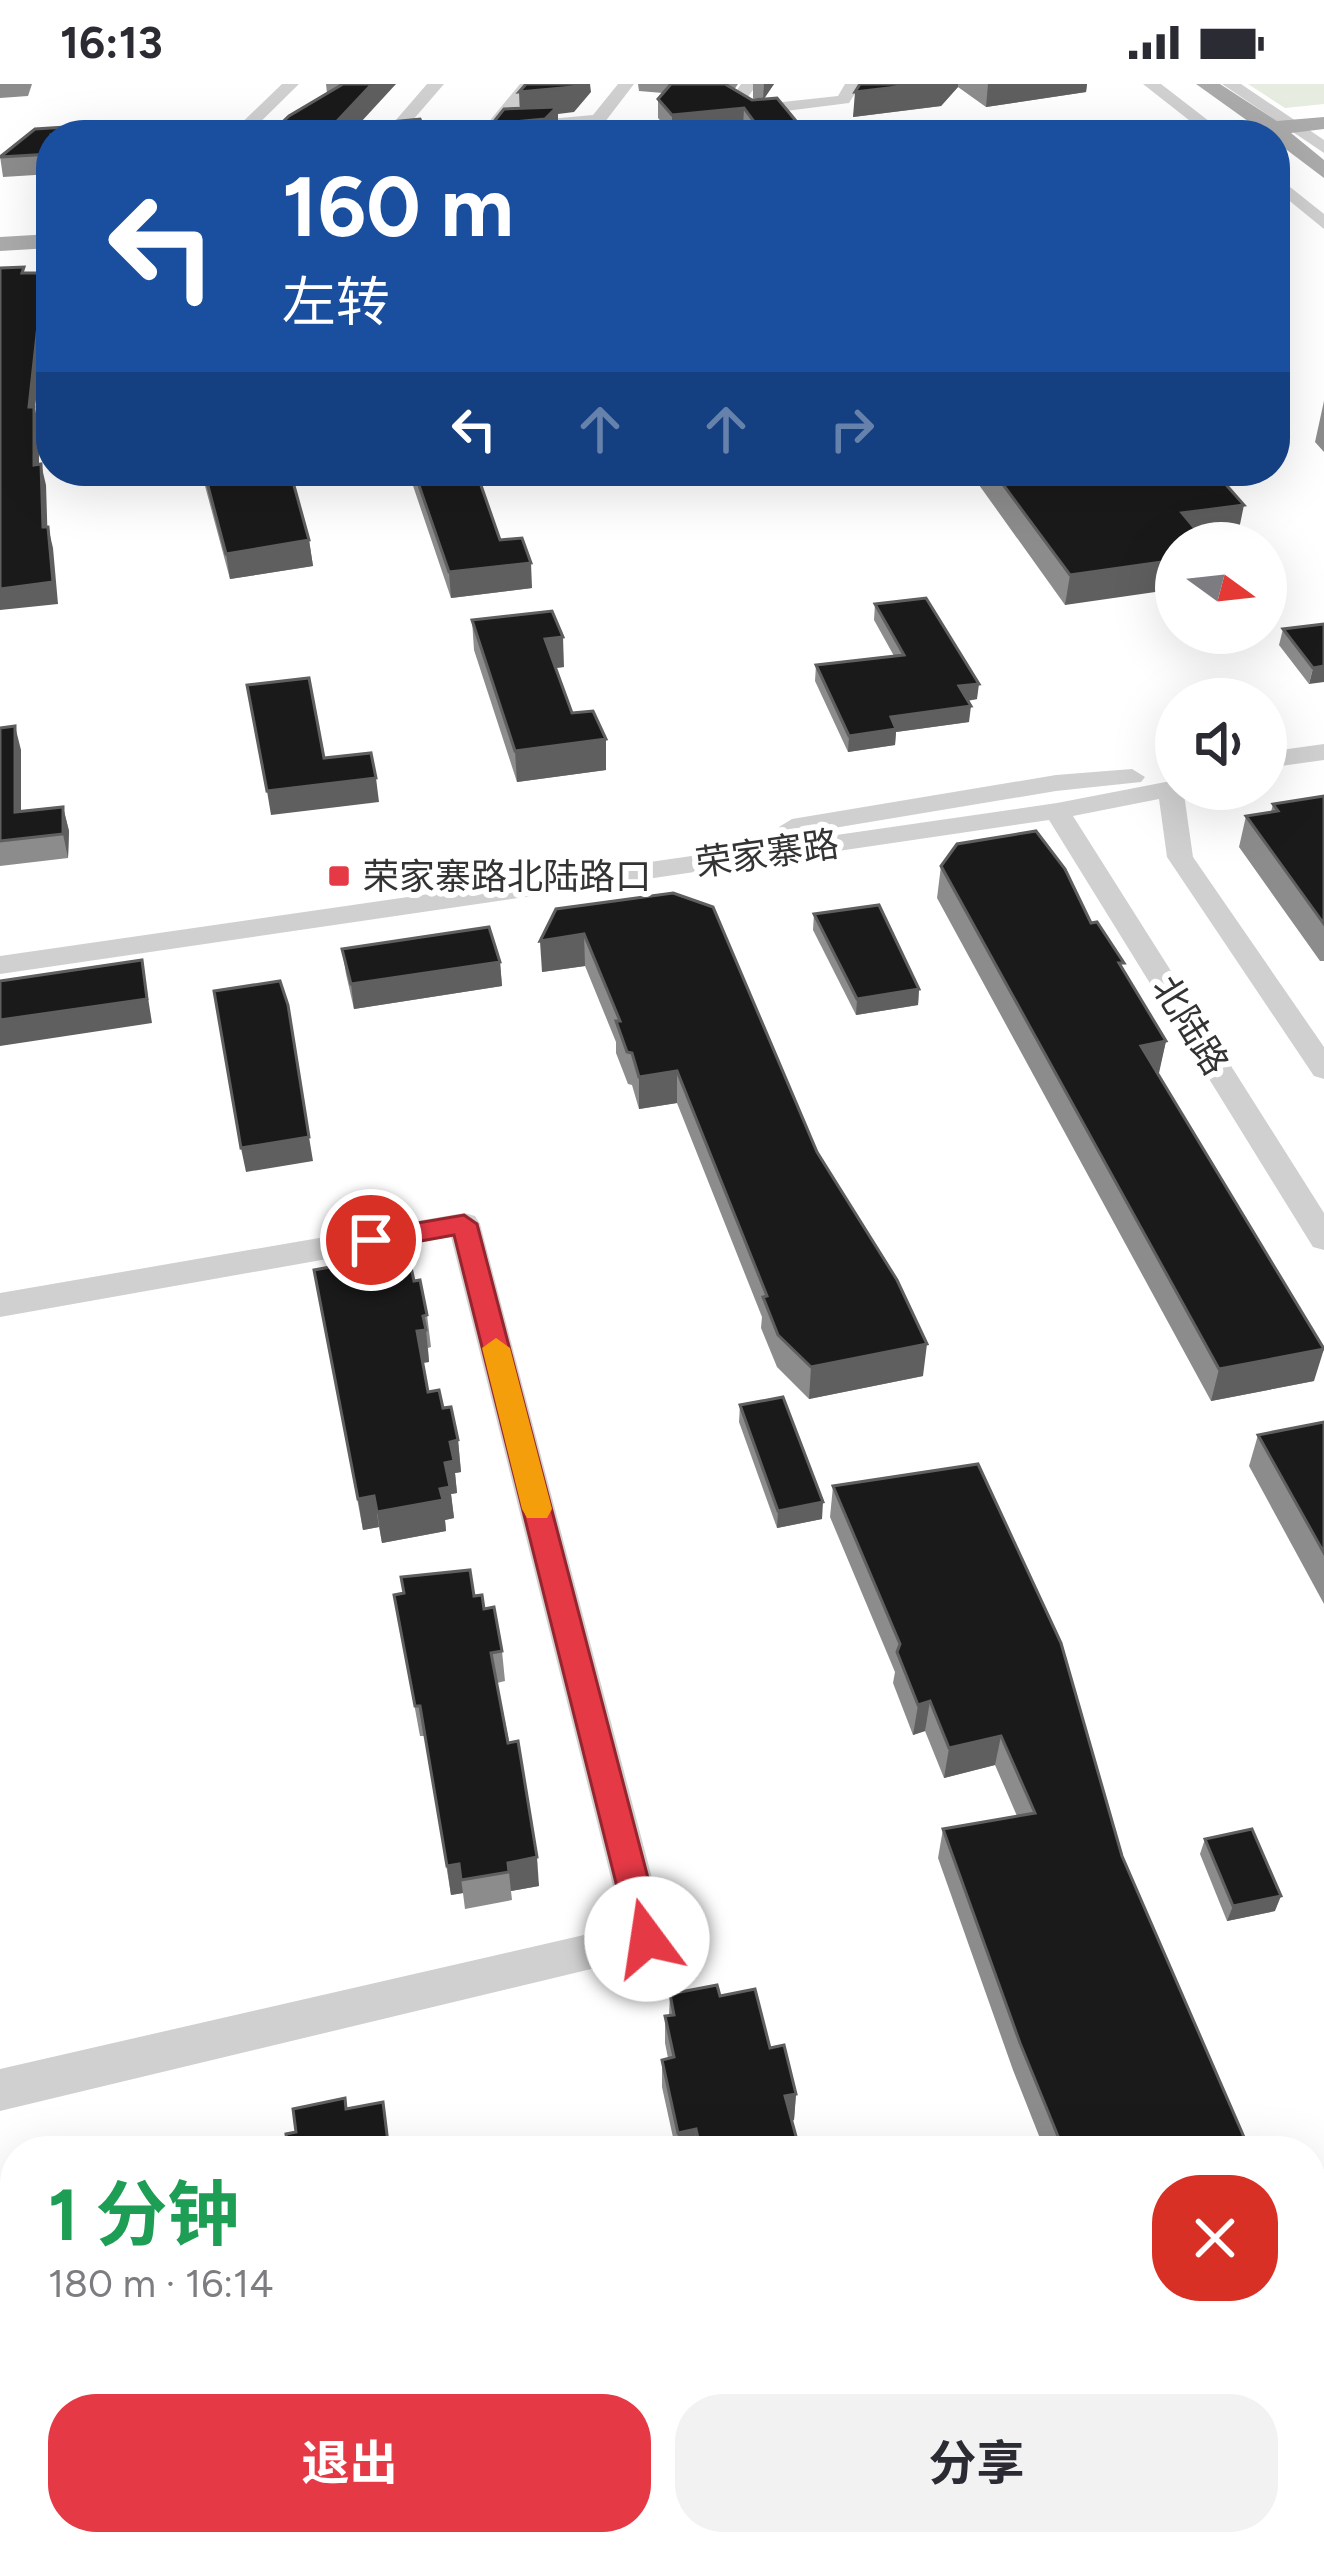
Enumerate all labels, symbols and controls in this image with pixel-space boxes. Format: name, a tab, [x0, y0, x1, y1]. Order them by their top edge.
text: 16:13	[60, 15, 163, 69]
text: 160 m	[282, 156, 514, 257]
icon: left	[84, 168, 240, 324]
text: 左转	[282, 270, 390, 335]
icon: left	[441, 396, 507, 462]
icon: ahead	[567, 396, 633, 462]
icon: ahead	[693, 396, 759, 462]
icon: right	[819, 396, 885, 462]
north arrow	[1155, 522, 1287, 654]
map controls	[1155, 522, 1287, 810]
button: sound	[1155, 678, 1287, 810]
street label: 荣家寨路	[693, 822, 841, 885]
place label: 荣家寨路北陆路口	[363, 855, 651, 898]
marker: 荣家寨路北陆路口	[326, 863, 352, 889]
street label: 北陆路	[1144, 968, 1237, 1082]
pin	[320, 1189, 422, 1291]
icon: arrive	[338, 1207, 404, 1273]
position arrow	[584, 1876, 710, 2002]
text: 1 分钟	[48, 2172, 240, 2258]
button: close	[1152, 2175, 1278, 2301]
text: 180 m · 16:14	[48, 2260, 273, 2307]
button: 退出	[48, 2394, 651, 2532]
button: 分享	[675, 2394, 1278, 2532]

